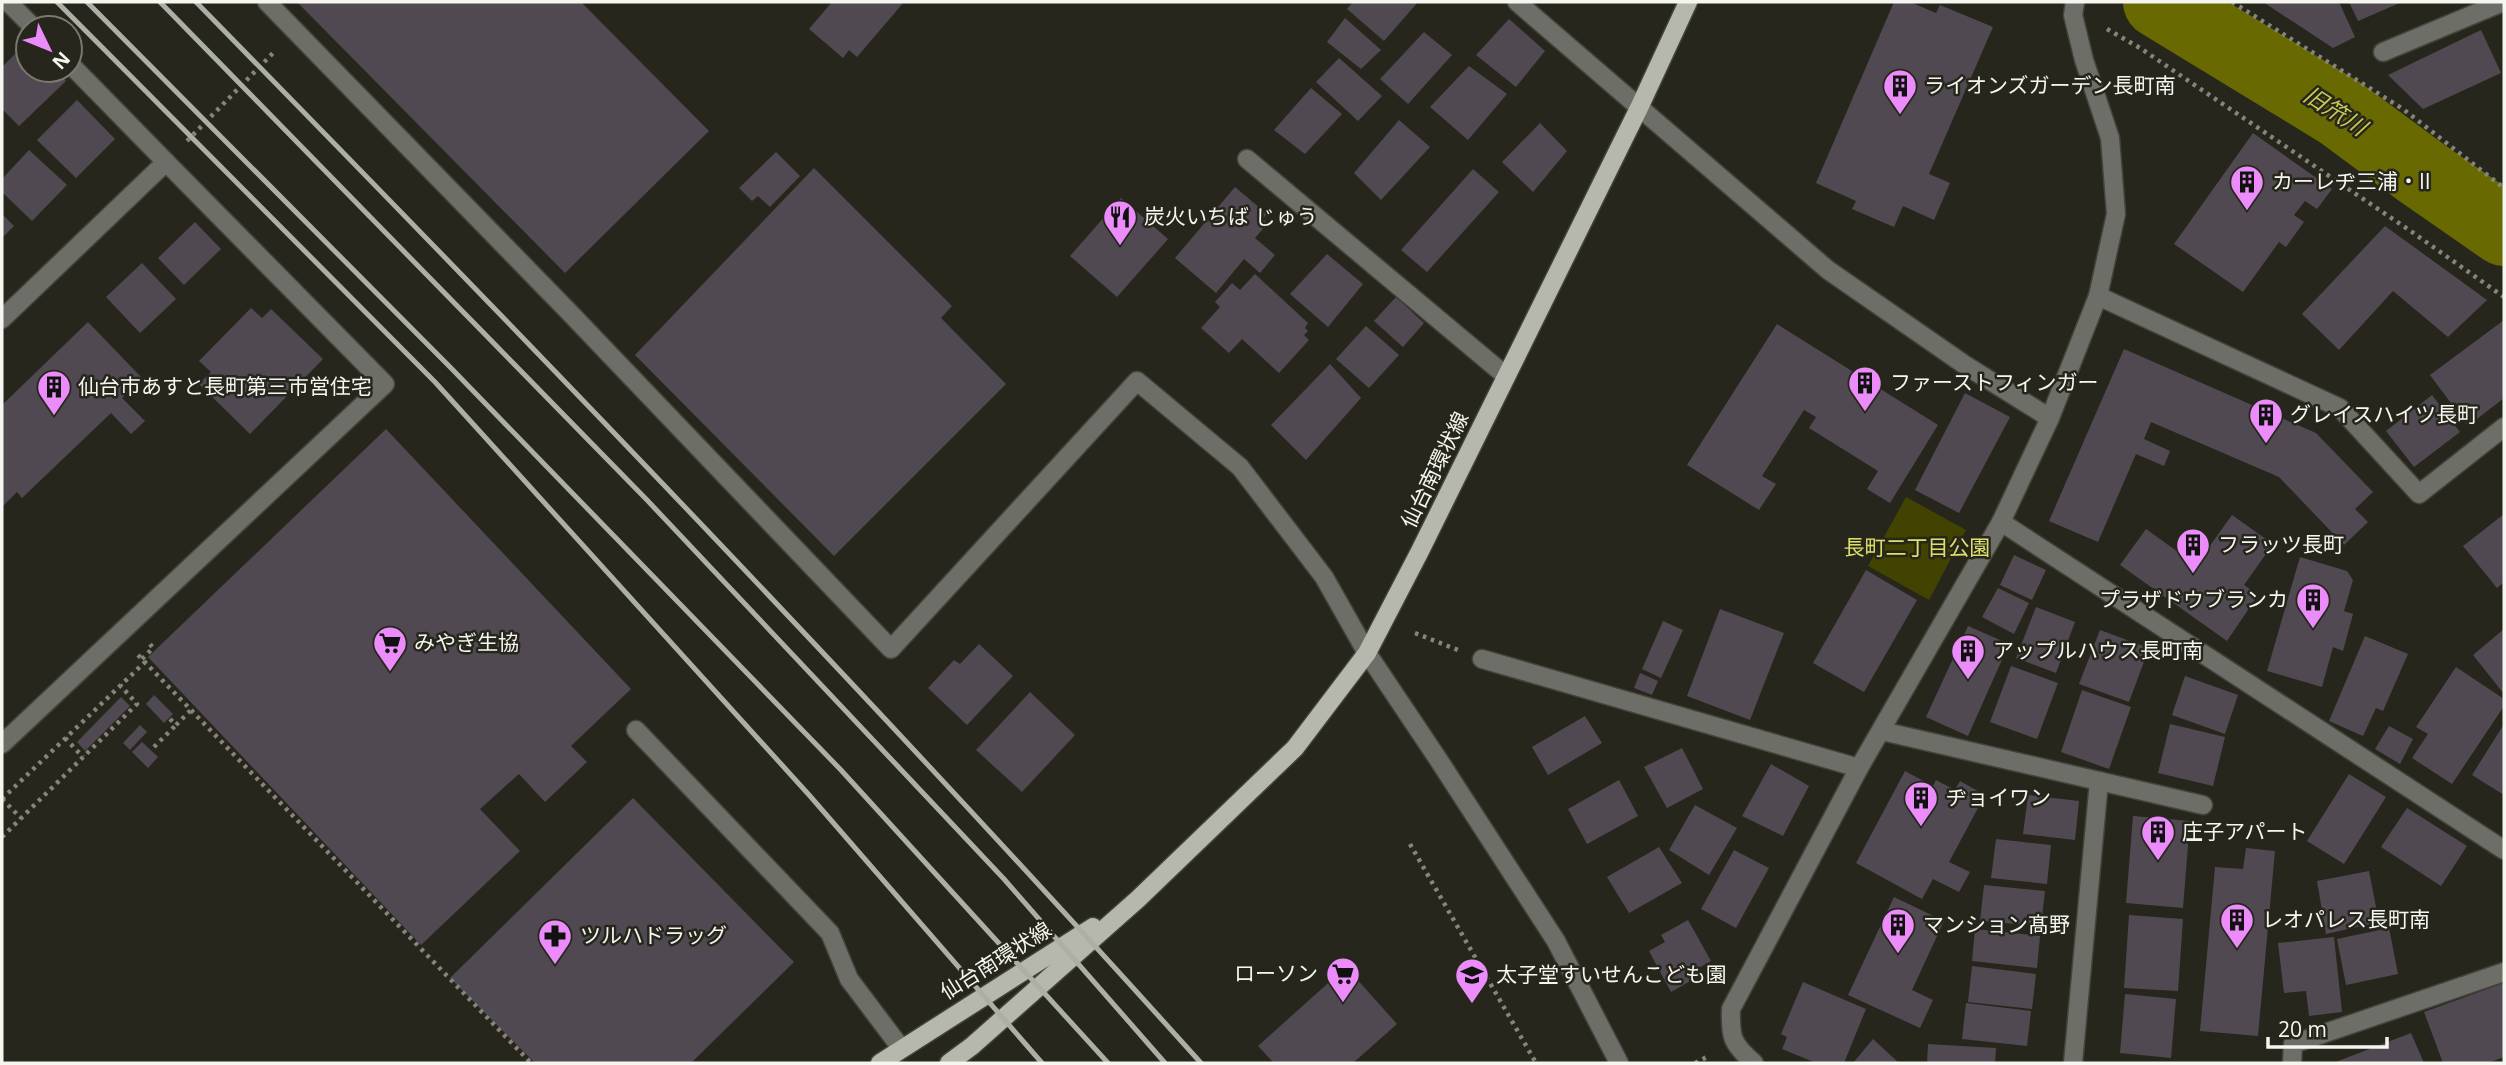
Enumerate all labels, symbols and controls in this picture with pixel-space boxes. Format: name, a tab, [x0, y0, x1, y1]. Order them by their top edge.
north arrow	[14, 14, 84, 84]
text: N	[47, 46, 76, 75]
building icon: ライオンズガーデン長町南	[1881, 67, 1919, 116]
place label: ライオンズガーデン長町南	[1924, 71, 2176, 99]
water label: 旧笊川	[2298, 78, 2376, 144]
building icon: カーレヂ三浦・II	[2228, 163, 2266, 212]
place label: カーレヂ三浦・II	[2272, 167, 2431, 195]
restaurant icon: 炭火いちば じゅう	[1101, 198, 1139, 247]
place label: 炭火いちば じゅう	[1144, 202, 1317, 230]
building icon: ファーストフィンガー	[1846, 364, 1884, 413]
building icon: 仙台市あすと長町第三市営住宅	[35, 368, 73, 417]
place label: ファーストフィンガー	[1890, 368, 2099, 396]
place label: 仙台市あすと長町第三市営住宅	[78, 372, 372, 400]
building icon: グレイスハイツ長町	[2247, 396, 2285, 445]
place label: グレイスハイツ長町	[2290, 400, 2478, 428]
street label: 仙台南環状線	[1394, 407, 1474, 532]
building icon: フラッツ長町	[2174, 526, 2212, 575]
place label: フラッツ長町	[2218, 530, 2344, 558]
park label: 長町二丁目公園	[1844, 533, 1991, 561]
building icon: プラザドウブランカ	[2294, 581, 2332, 630]
place label: プラザドウブランカ	[2099, 585, 2288, 613]
supermarket icon: みやぎ生協	[371, 624, 409, 673]
place label: みやぎ生協	[414, 628, 519, 656]
building icon: アップルハウス長町南	[1949, 632, 1987, 681]
place label: アップルハウス長町南	[1993, 636, 2203, 664]
building icon: ヂョイワン	[1902, 779, 1940, 828]
place label: ヂョイワン	[1946, 783, 2051, 811]
building icon: 庄子アパート	[2139, 813, 2177, 862]
place label: 庄子アパート	[2182, 817, 2308, 845]
building icon: レオパレス長町南	[2218, 901, 2256, 950]
place label: レオパレス長町南	[2262, 905, 2430, 933]
building icon: マンション髙野	[1879, 906, 1917, 955]
place label: マンション髙野	[1923, 910, 2070, 938]
street label: 仙台南環状線	[935, 915, 1056, 1005]
pharmacy icon: ツルハドラッグ	[536, 917, 574, 966]
place label: ツルハドラッグ	[580, 921, 727, 949]
supermarket icon: ローソン	[1324, 955, 1362, 1004]
school or university icon: 太子堂すいせんこども園	[1453, 956, 1491, 1005]
place label: ローソン	[1234, 959, 1318, 987]
place label: 太子堂すいせんこども園	[1496, 960, 1727, 988]
scale bar	[2268, 1006, 2387, 1050]
text: 20 m	[2278, 1015, 2327, 1043]

